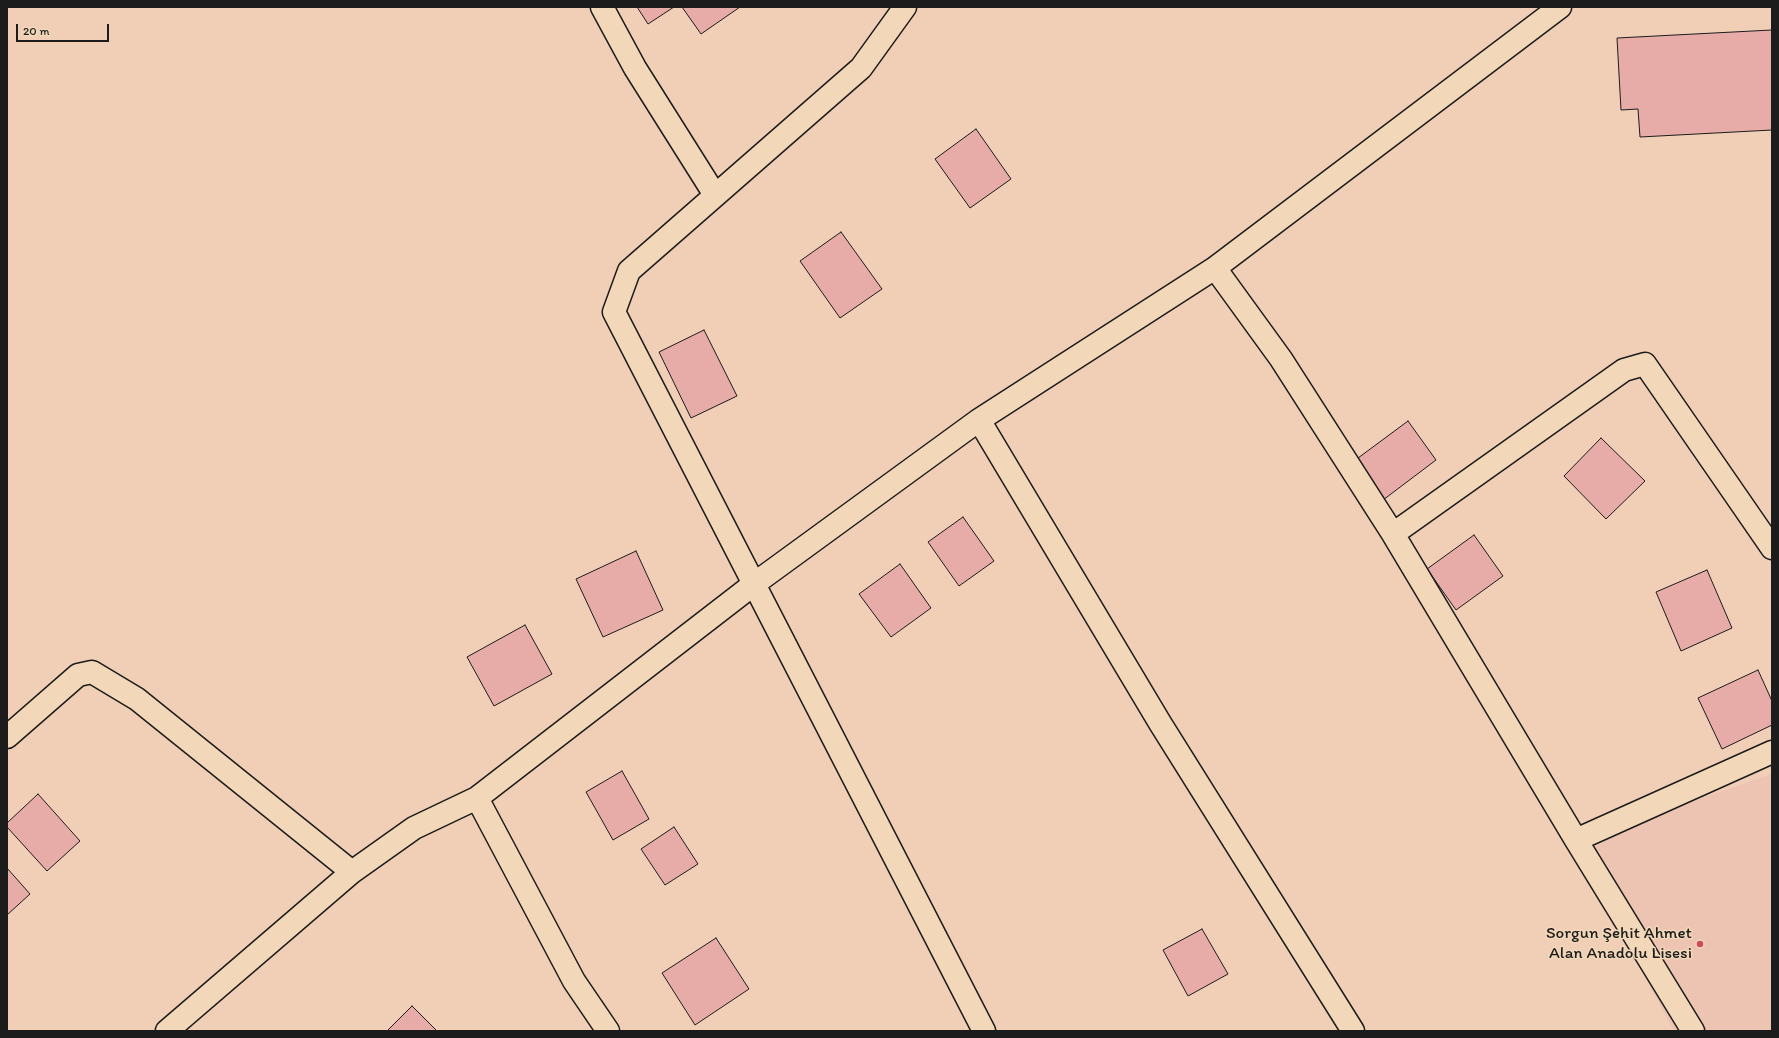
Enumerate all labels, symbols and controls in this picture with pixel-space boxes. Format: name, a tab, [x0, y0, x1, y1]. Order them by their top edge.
scale bar	[18, 16, 111, 42]
text: 20 m	[23, 24, 50, 38]
place label: Sorgun Şehit Ahmet Alan Anadolu Lisesi	[1546, 924, 1692, 964]
marker: Sorgun Şehit Ahmet Alan Anadolu Lisesi	[1695, 939, 1705, 949]

